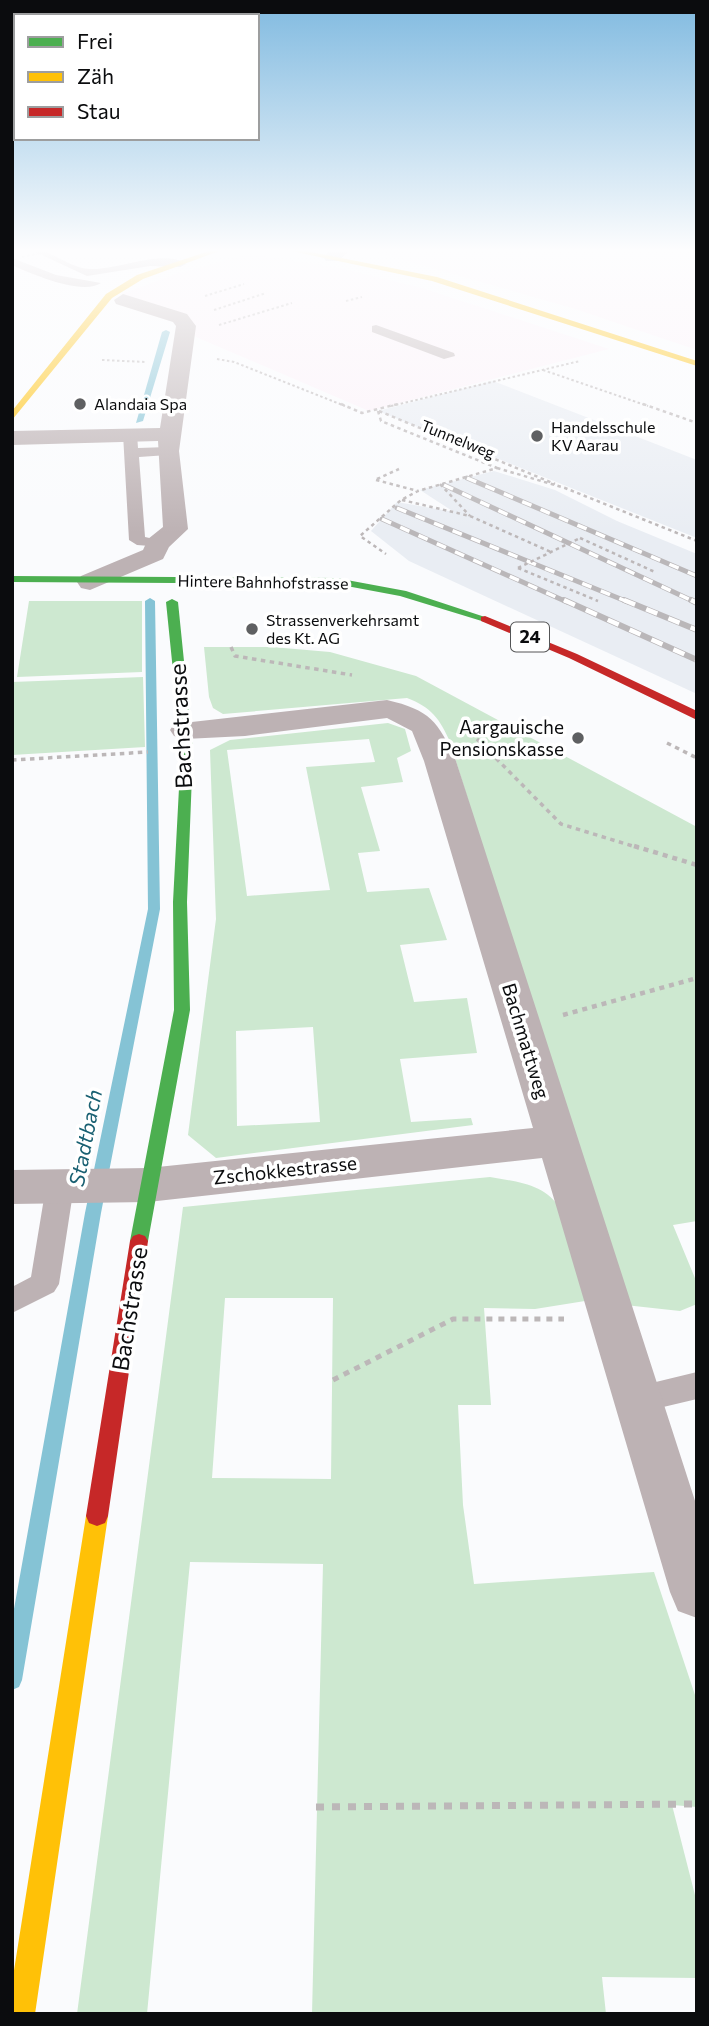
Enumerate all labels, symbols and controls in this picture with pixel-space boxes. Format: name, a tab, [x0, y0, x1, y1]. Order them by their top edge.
legend	[14, 14, 259, 140]
text: Frei	[77, 28, 113, 53]
text: Zäh	[77, 63, 114, 88]
text: Stau	[77, 98, 120, 123]
place label: Alandaia Spa	[94, 394, 187, 413]
marker: Alandaia Spa	[72, 396, 88, 412]
street label: Tunnelweg	[418, 415, 498, 462]
place label: Handelsschule KV Aarau	[551, 417, 655, 454]
marker: Handelsschule KV Aarau	[529, 428, 545, 444]
street label: Hintere Bahnhofstrasse	[177, 571, 349, 592]
place label: Strassenverkehrsamt des Kt. AG	[266, 610, 420, 647]
marker: Strassenverkehrsamt des Kt. AG	[244, 621, 260, 637]
road number: 24	[511, 622, 549, 652]
street label: Bachstrasse	[163, 663, 197, 789]
place label: Aargauische Pensionskasse	[440, 715, 564, 760]
marker: Aargauische Pensionskasse	[570, 730, 586, 746]
street label: Bachmattweg	[498, 980, 555, 1101]
water label: Stadtbach	[63, 1087, 106, 1188]
street label: Zschokkestrasse	[212, 1151, 358, 1188]
street label: Bachstrasse	[105, 1245, 153, 1373]

